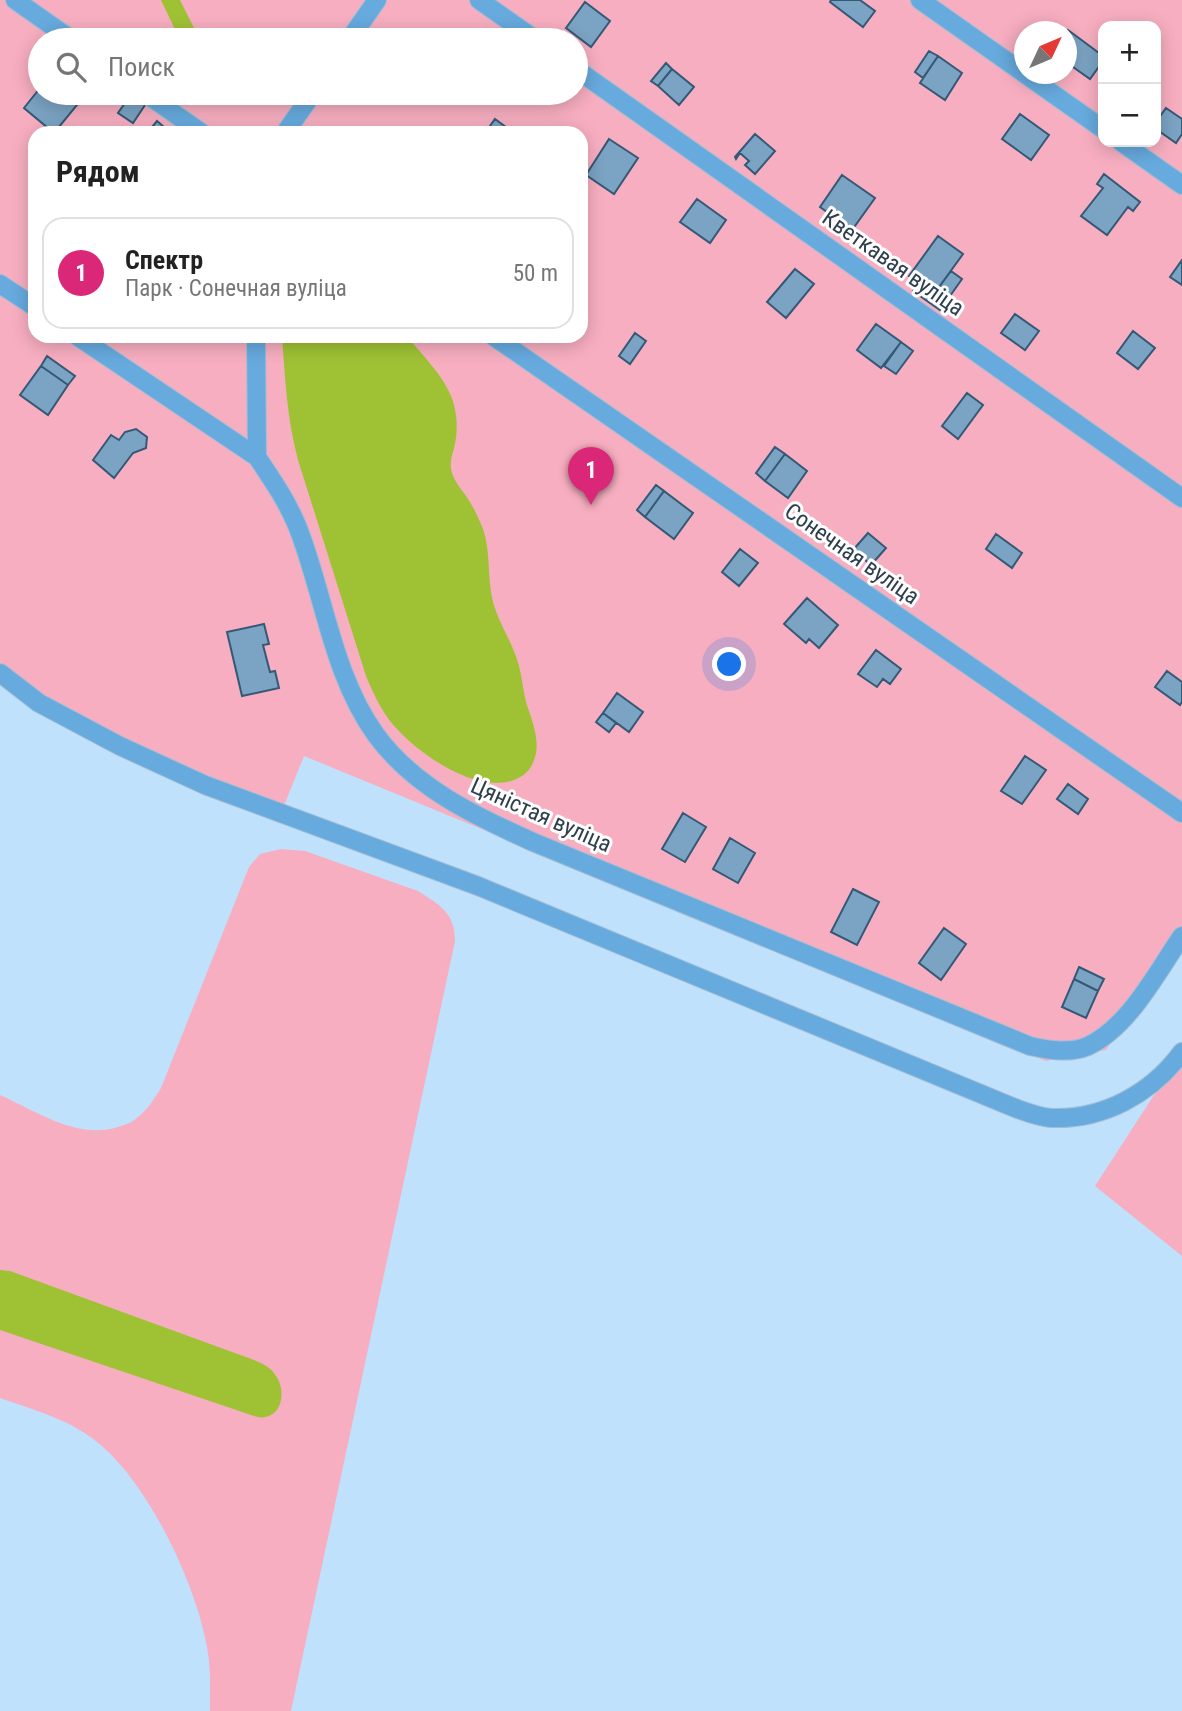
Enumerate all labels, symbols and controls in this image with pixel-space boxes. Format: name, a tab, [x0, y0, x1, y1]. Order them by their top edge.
north arrow	[1014, 21, 1077, 84]
map controls	[1098, 21, 1161, 147]
button: +	[1098, 21, 1161, 84]
search box	[28, 28, 588, 105]
icon: search	[52, 48, 90, 86]
text: Поиск	[108, 52, 175, 82]
button: −	[1098, 84, 1161, 147]
text: Рядом	[56, 154, 140, 189]
street label: Кветкавая вуліца	[817, 204, 969, 322]
text: Спектр	[125, 245, 203, 275]
text: 1	[75, 260, 87, 287]
text: 50 m	[513, 260, 558, 287]
text: Парк · Сонечная вуліца	[125, 275, 347, 302]
pin: 1	[568, 447, 614, 505]
street label: Сонечная вуліца	[780, 498, 924, 610]
your location	[712, 647, 746, 681]
street label: Цяністая вуліца	[467, 772, 615, 858]

